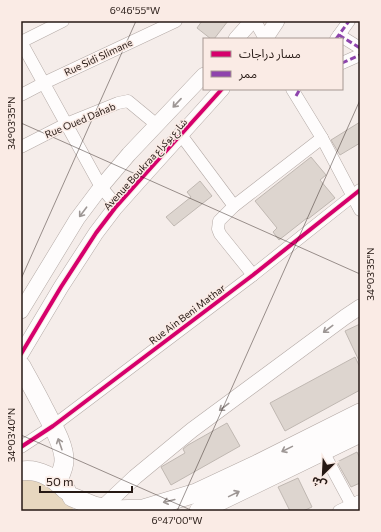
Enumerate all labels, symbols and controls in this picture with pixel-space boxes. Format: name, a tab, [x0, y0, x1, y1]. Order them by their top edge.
text: 6°46'55"W	[110, 4, 160, 16]
street label: Rue Sidi Slimane	[62, 36, 134, 78]
legend	[203, 38, 343, 90]
text: مسار دراجات	[239, 46, 301, 61]
text: ممر	[238, 66, 257, 81]
text: 34°03'35"N	[5, 96, 17, 150]
one-way arrow	[173, 98, 182, 108]
street label: Rue Oued Dahab	[43, 100, 117, 140]
street label: Avenue Boukraa شارع بوكراع	[101, 116, 191, 214]
one-way arrow	[79, 206, 87, 217]
text: 34°03'35"N	[364, 247, 376, 301]
street label: Rue Ain Beni Mathar	[147, 281, 227, 347]
one-way arrow	[322, 325, 333, 334]
one-way arrow	[218, 403, 229, 411]
text: 34°03'40"N	[5, 408, 17, 462]
one-way arrow	[56, 439, 64, 451]
one-way arrow	[282, 446, 294, 454]
north arrow	[303, 454, 343, 494]
scale bar	[40, 468, 132, 494]
text: 50 m	[46, 474, 74, 488]
text: ش	[309, 474, 329, 493]
one-way arrow	[228, 490, 240, 497]
one-way arrow	[162, 498, 175, 506]
text: 6°47'00"W	[152, 514, 202, 526]

